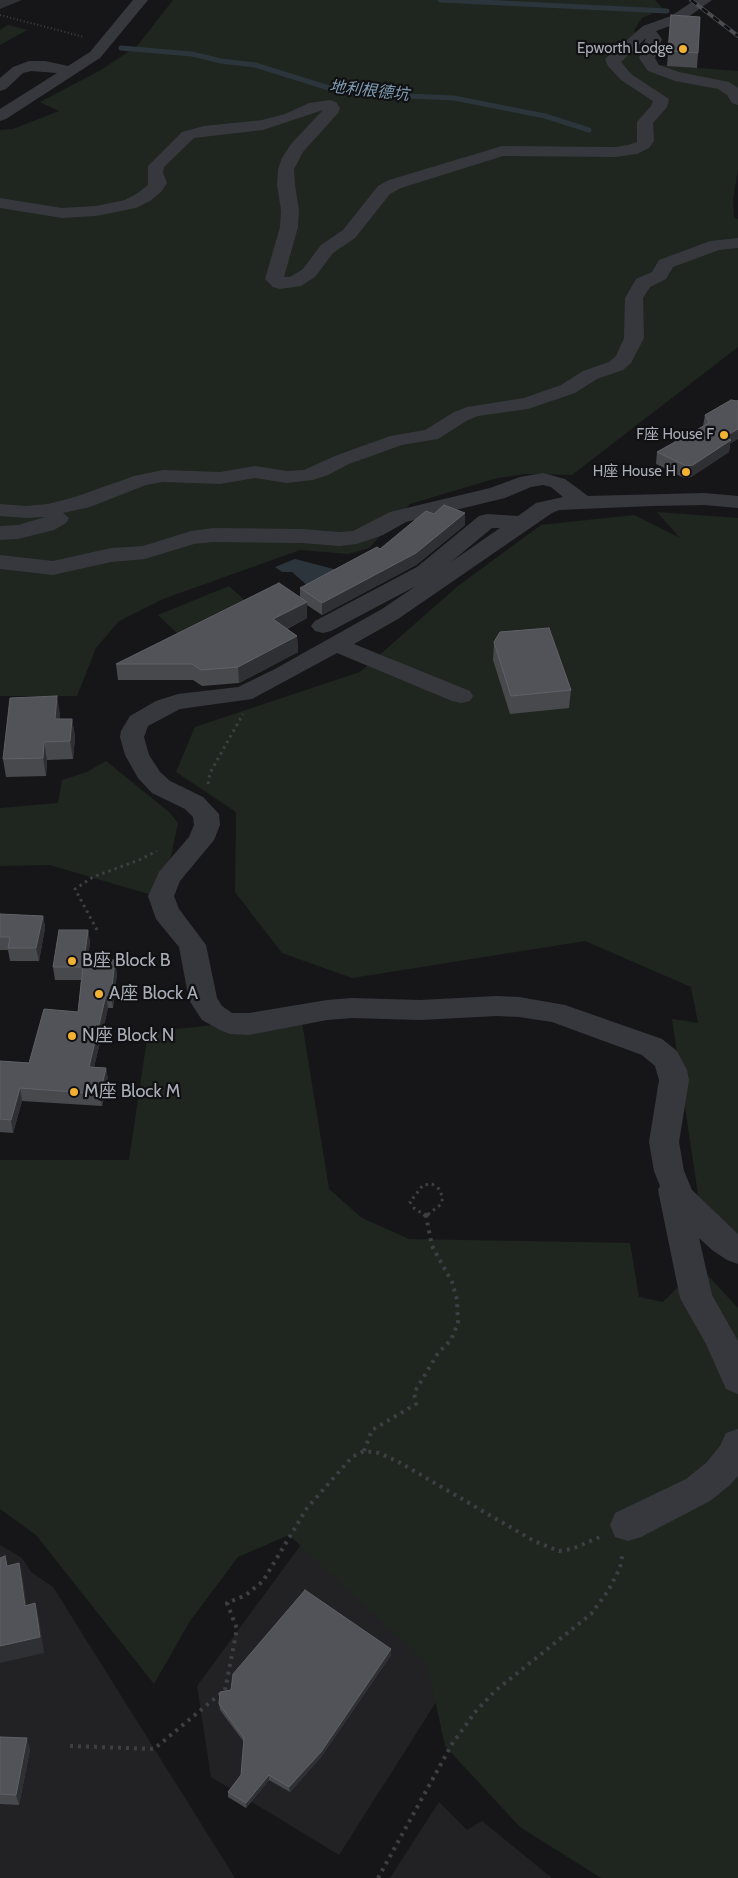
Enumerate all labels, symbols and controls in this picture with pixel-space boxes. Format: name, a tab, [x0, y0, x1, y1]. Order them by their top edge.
place label: Epworth Lodge	[577, 40, 673, 58]
marker: Epworth Lodge	[677, 43, 689, 55]
water label: 地利根德坑	[328, 77, 410, 105]
place label: F座 House F	[636, 426, 714, 444]
marker: F座 House F	[718, 429, 730, 441]
place label: H座 House H	[593, 463, 676, 481]
marker: H座 House H	[680, 466, 692, 478]
place label: B座 Block B	[82, 950, 171, 972]
marker: B座 Block B	[66, 955, 78, 967]
place label: A座 Block A	[109, 983, 198, 1005]
marker: A座 Block A	[93, 988, 105, 1000]
place label: N座 Block N	[82, 1025, 174, 1047]
marker: N座 Block N	[66, 1030, 78, 1042]
place label: M座 Block M	[84, 1081, 180, 1103]
marker: M座 Block M	[68, 1086, 80, 1098]

